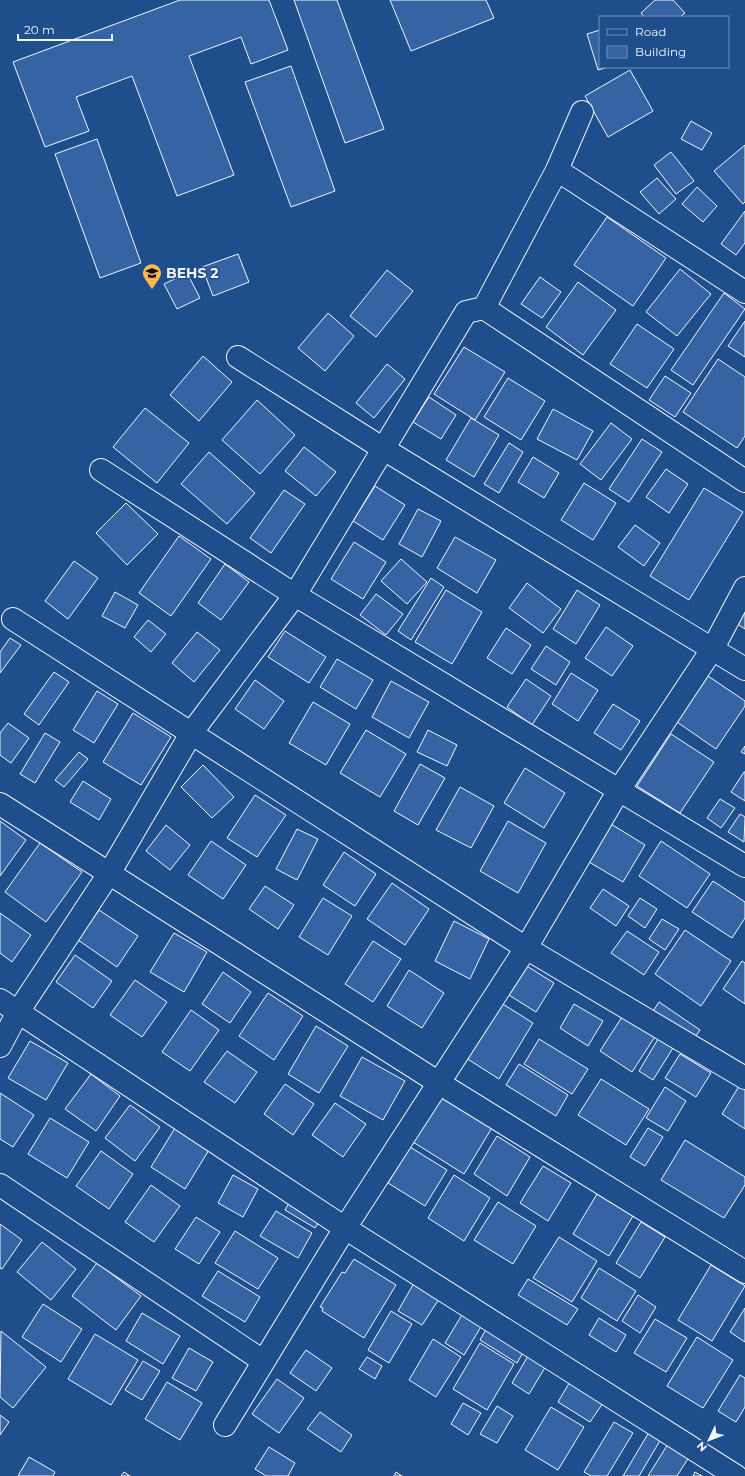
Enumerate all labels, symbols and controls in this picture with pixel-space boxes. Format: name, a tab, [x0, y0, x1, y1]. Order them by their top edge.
scale bar	[18, 16, 112, 42]
legend	[599, 16, 729, 68]
text: 20 m	[24, 22, 55, 37]
text: Road	[635, 24, 666, 39]
text: Building	[635, 44, 686, 59]
school or university icon: BEHS 2	[141, 262, 163, 290]
place label: BEHS 2	[166, 264, 219, 282]
north arrow	[689, 1420, 729, 1460]
text: N	[694, 1439, 710, 1455]

